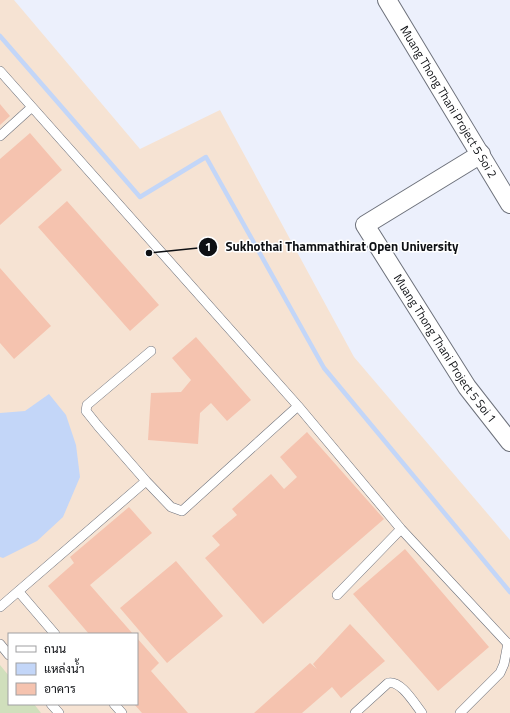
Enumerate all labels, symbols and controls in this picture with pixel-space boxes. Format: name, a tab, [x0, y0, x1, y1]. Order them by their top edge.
street label: Muang Thong Thani Project 5 Soi 2	[396, 22, 502, 182]
callout: Sukhothai Thammathirat Open University	[198, 234, 467, 259]
text: Sukhothai Thammathirat Open University	[225, 236, 459, 256]
text: 1	[205, 237, 211, 256]
street label: Muang Thong Thani Project 5 Soi 1	[389, 270, 501, 427]
legend	[8, 633, 138, 705]
text: ถนน	[44, 639, 67, 658]
text: แหล่งน้ำ	[44, 658, 84, 678]
text: อาคาร	[44, 679, 76, 698]

